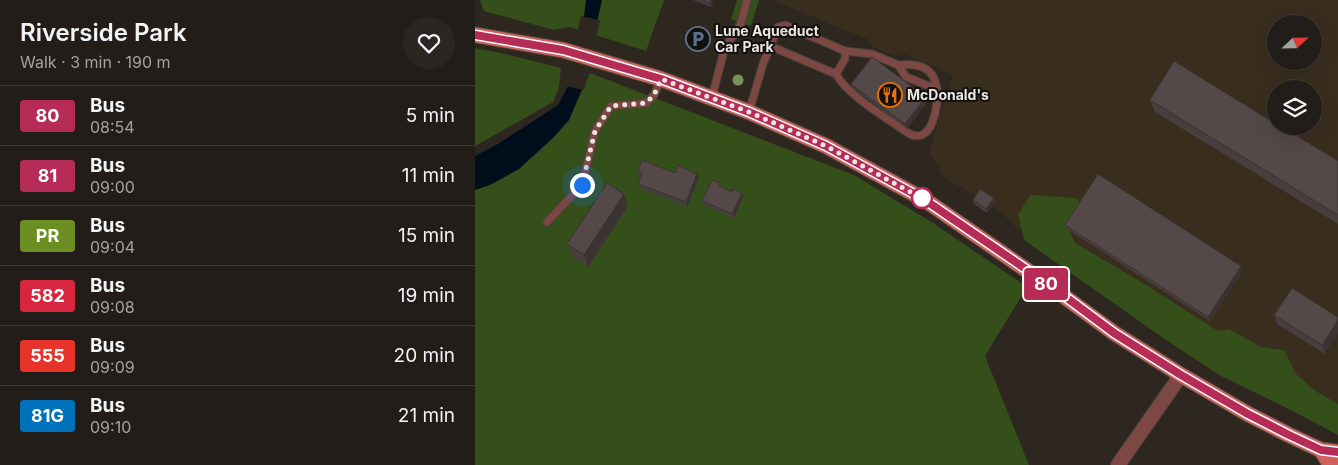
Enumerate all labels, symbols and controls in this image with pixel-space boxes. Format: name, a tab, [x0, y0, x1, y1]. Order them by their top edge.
north arrow	[1267, 15, 1323, 70]
map controls	[1267, 15, 1322, 135]
button: heart	[403, 17, 455, 69]
text: Riverside Park	[20, 18, 187, 47]
place label: Lune Aqueduct Car Park	[715, 22, 819, 55]
parking icon: Lune Aqueduct Car Park	[685, 26, 711, 52]
text: Walk · 3 min · 190 m	[20, 52, 171, 72]
button: layers	[1267, 80, 1322, 135]
restaurant icon: McDonald's	[877, 82, 903, 108]
place label: McDonald's	[907, 86, 989, 103]
text: Bus	[90, 94, 125, 117]
text: 5 min	[406, 104, 455, 127]
text: 80	[36, 105, 59, 126]
text: 08:54	[90, 117, 135, 137]
text: Bus	[90, 154, 125, 177]
text: 11 min	[402, 164, 455, 187]
text: 81	[38, 165, 57, 186]
your location	[570, 173, 595, 198]
text: 09:00	[90, 177, 135, 197]
unlabelled marker	[911, 187, 933, 209]
text: Bus	[90, 214, 125, 237]
text: 15 min	[398, 224, 455, 247]
text: PR	[36, 225, 59, 246]
text: 09:04	[90, 237, 135, 257]
line badge: 80	[1023, 268, 1069, 300]
text: 80	[1034, 273, 1058, 294]
text: Bus	[90, 274, 125, 297]
text: 19 min	[398, 284, 455, 307]
text: 582	[30, 285, 65, 306]
text: 09:08	[90, 297, 135, 317]
text: Bus	[90, 334, 125, 357]
text: 20 min	[394, 344, 455, 367]
text: 555	[30, 345, 65, 366]
text: 09:09	[90, 357, 135, 377]
text: Bus	[90, 394, 125, 417]
text: 21 min	[398, 404, 455, 427]
text: 81G	[31, 405, 64, 426]
text: 09:10	[90, 417, 131, 437]

